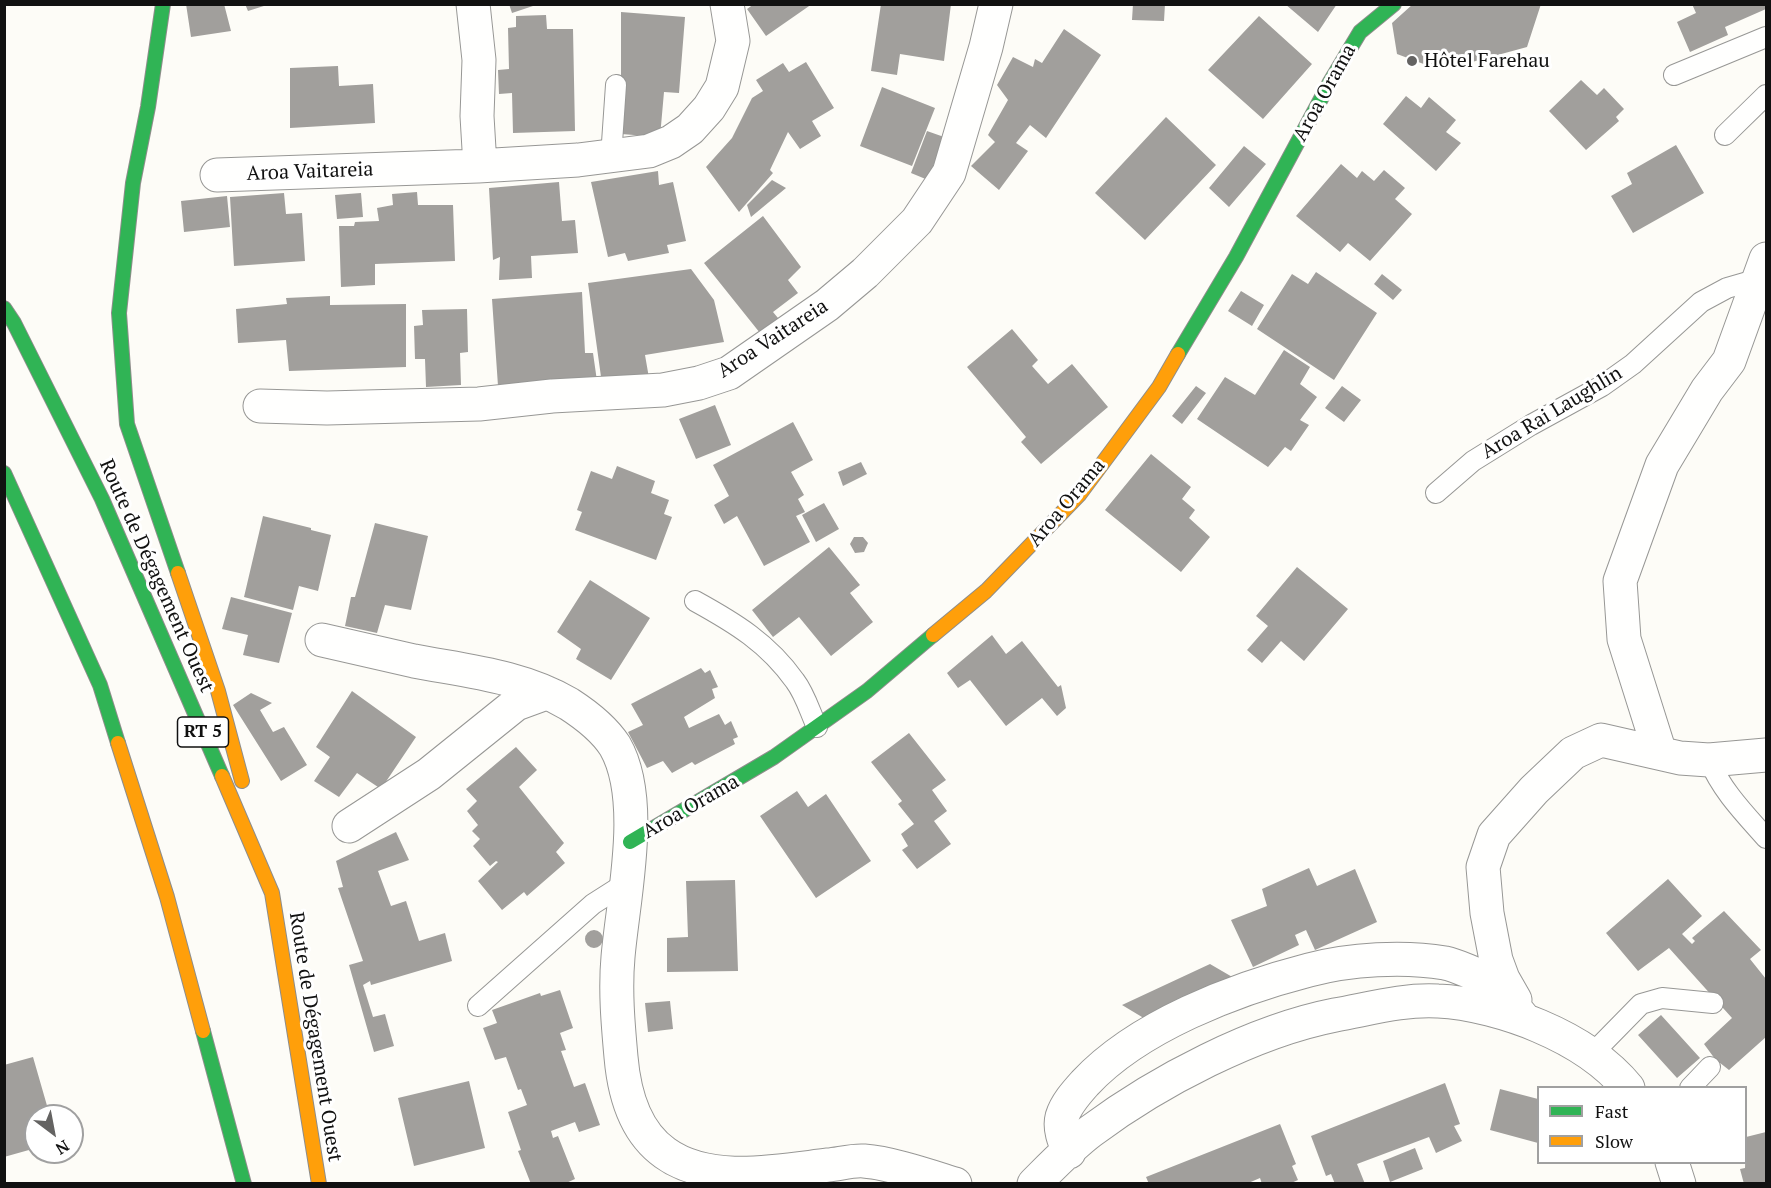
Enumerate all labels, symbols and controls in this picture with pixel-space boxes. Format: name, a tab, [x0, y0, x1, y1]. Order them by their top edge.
street label: Aroa Orama	[1288, 40, 1362, 146]
place label: Hôtel Farehau	[1424, 49, 1550, 73]
marker: Hôtel Farehau	[1405, 54, 1419, 68]
street label: Aroa Vaitareia	[246, 158, 374, 186]
street label: Aroa Vaitareia	[713, 294, 833, 384]
street label: Aroa Rai Laughlin	[1477, 362, 1627, 464]
street label: Aroa Orama	[1023, 454, 1111, 552]
street label: Route de Dégagement Ouest	[94, 456, 218, 696]
road number: RT 5	[178, 717, 228, 747]
street label: Aroa Orama	[639, 770, 743, 844]
street label: Route de Dégagement Ouest	[283, 910, 347, 1164]
legend	[1537, 1086, 1747, 1164]
text: Fast	[1595, 1099, 1628, 1123]
north arrow	[24, 1104, 84, 1164]
text: Slow	[1595, 1129, 1633, 1153]
text: N	[52, 1135, 73, 1160]

